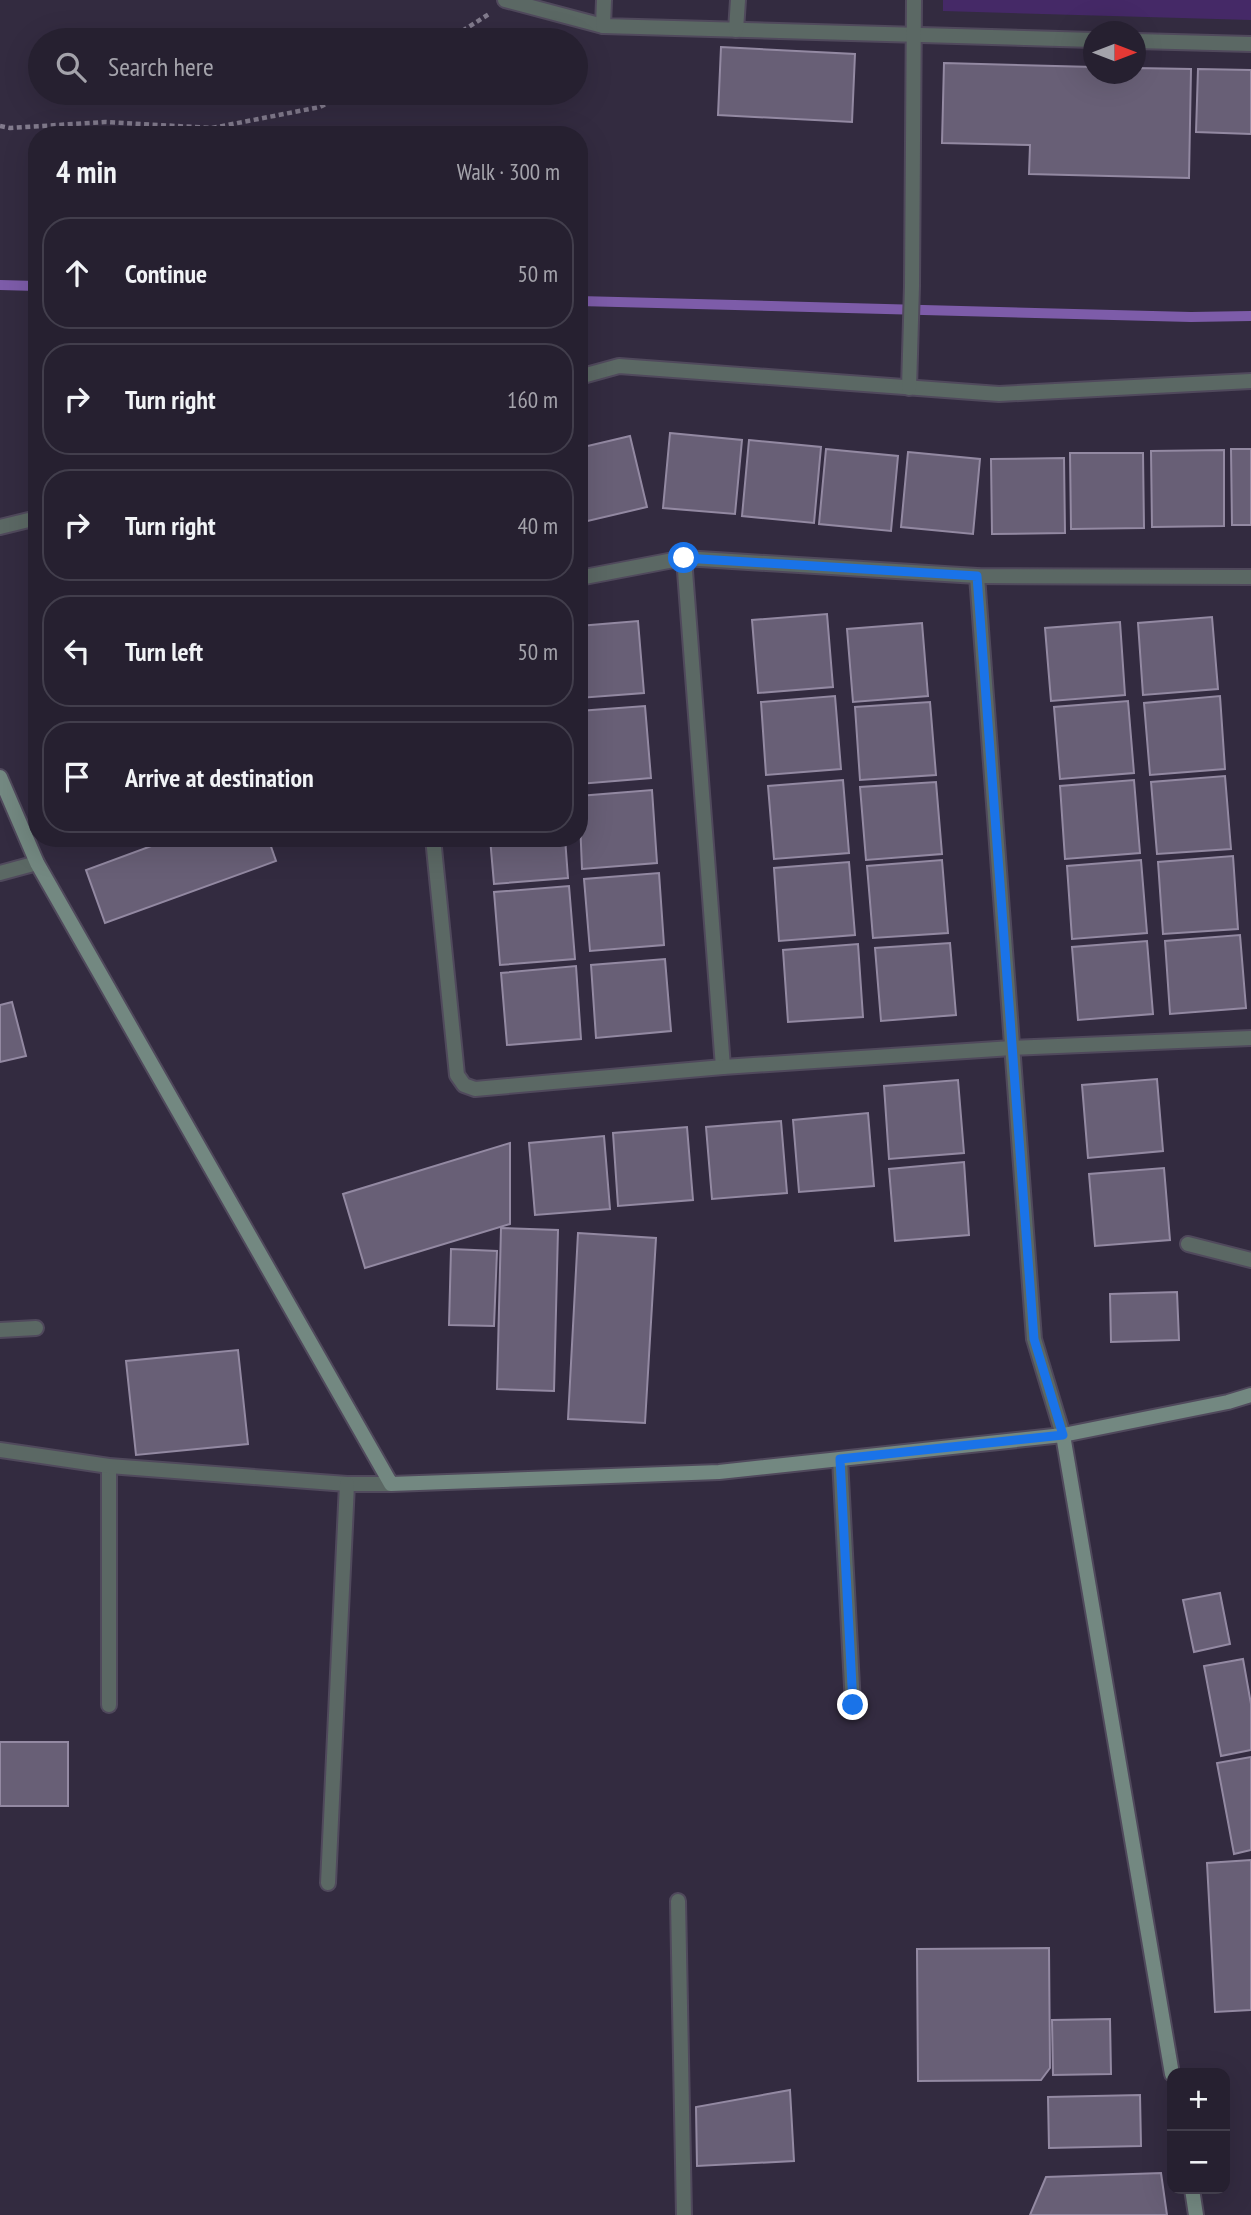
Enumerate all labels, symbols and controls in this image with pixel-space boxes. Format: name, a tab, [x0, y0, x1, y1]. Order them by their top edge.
north arrow	[1083, 21, 1146, 84]
search box	[28, 28, 588, 105]
icon: search	[52, 48, 90, 86]
text: Search here	[108, 50, 214, 83]
text: 4 min	[56, 152, 117, 191]
text: Walk · 300 m	[457, 157, 560, 186]
icon: ahead	[58, 254, 96, 292]
text: Continue	[125, 257, 207, 290]
text: 50 m	[517, 259, 558, 288]
icon: right	[58, 380, 96, 418]
text: Turn right	[125, 383, 216, 416]
text: 160 m	[507, 385, 558, 414]
icon: right	[58, 506, 96, 544]
text: Turn right	[125, 509, 216, 542]
text: 40 m	[517, 511, 558, 540]
route start	[668, 542, 699, 573]
icon: left	[58, 632, 96, 670]
text: Turn left	[125, 635, 203, 668]
text: 50 m	[517, 637, 558, 666]
icon: arrive	[58, 758, 96, 796]
text: Arrive at destination	[125, 761, 314, 794]
route end	[837, 1689, 868, 1720]
map controls	[1167, 2068, 1230, 2194]
button: +	[1167, 2068, 1230, 2131]
button: −	[1167, 2131, 1230, 2194]

